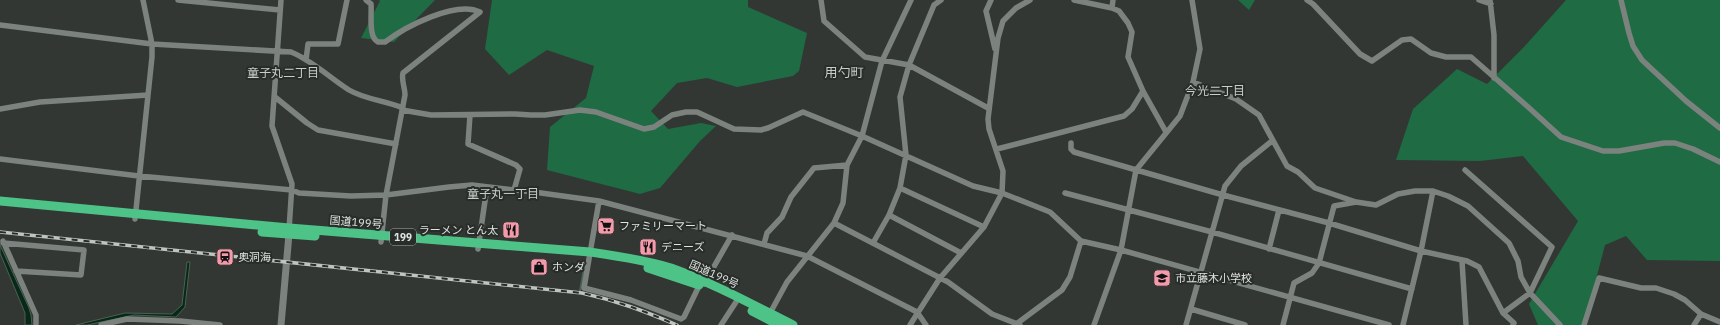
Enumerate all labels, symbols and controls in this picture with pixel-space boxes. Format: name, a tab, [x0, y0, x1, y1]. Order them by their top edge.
district label: 用勺町	[824, 64, 864, 81]
district label: 童子丸二丁目	[247, 65, 319, 80]
district label: 今光二丁目	[1185, 83, 1245, 98]
district label: 童子丸一丁目	[467, 186, 539, 201]
street label: 国道199号	[329, 213, 383, 231]
supermarket icon: ファミリーマート	[596, 216, 616, 236]
place label: ファミリーマート	[619, 219, 707, 233]
restaurant icon: ラーメン とん太	[501, 220, 521, 240]
place label: ラーメン とん太	[419, 223, 498, 237]
road number: 199	[390, 229, 416, 245]
restaurant icon: デニーズ	[638, 237, 658, 257]
place label: デニーズ	[661, 240, 704, 254]
station icon: 奥洞海	[215, 247, 235, 267]
place label: 奥洞海	[238, 250, 271, 264]
shop icon: ホンダ	[529, 257, 549, 277]
street label: 国道199号	[687, 257, 741, 291]
place label: ホンダ	[552, 260, 585, 274]
school or university icon: 市立藤木小学校	[1152, 268, 1172, 288]
place label: 市立藤木小学校	[1175, 271, 1252, 285]

